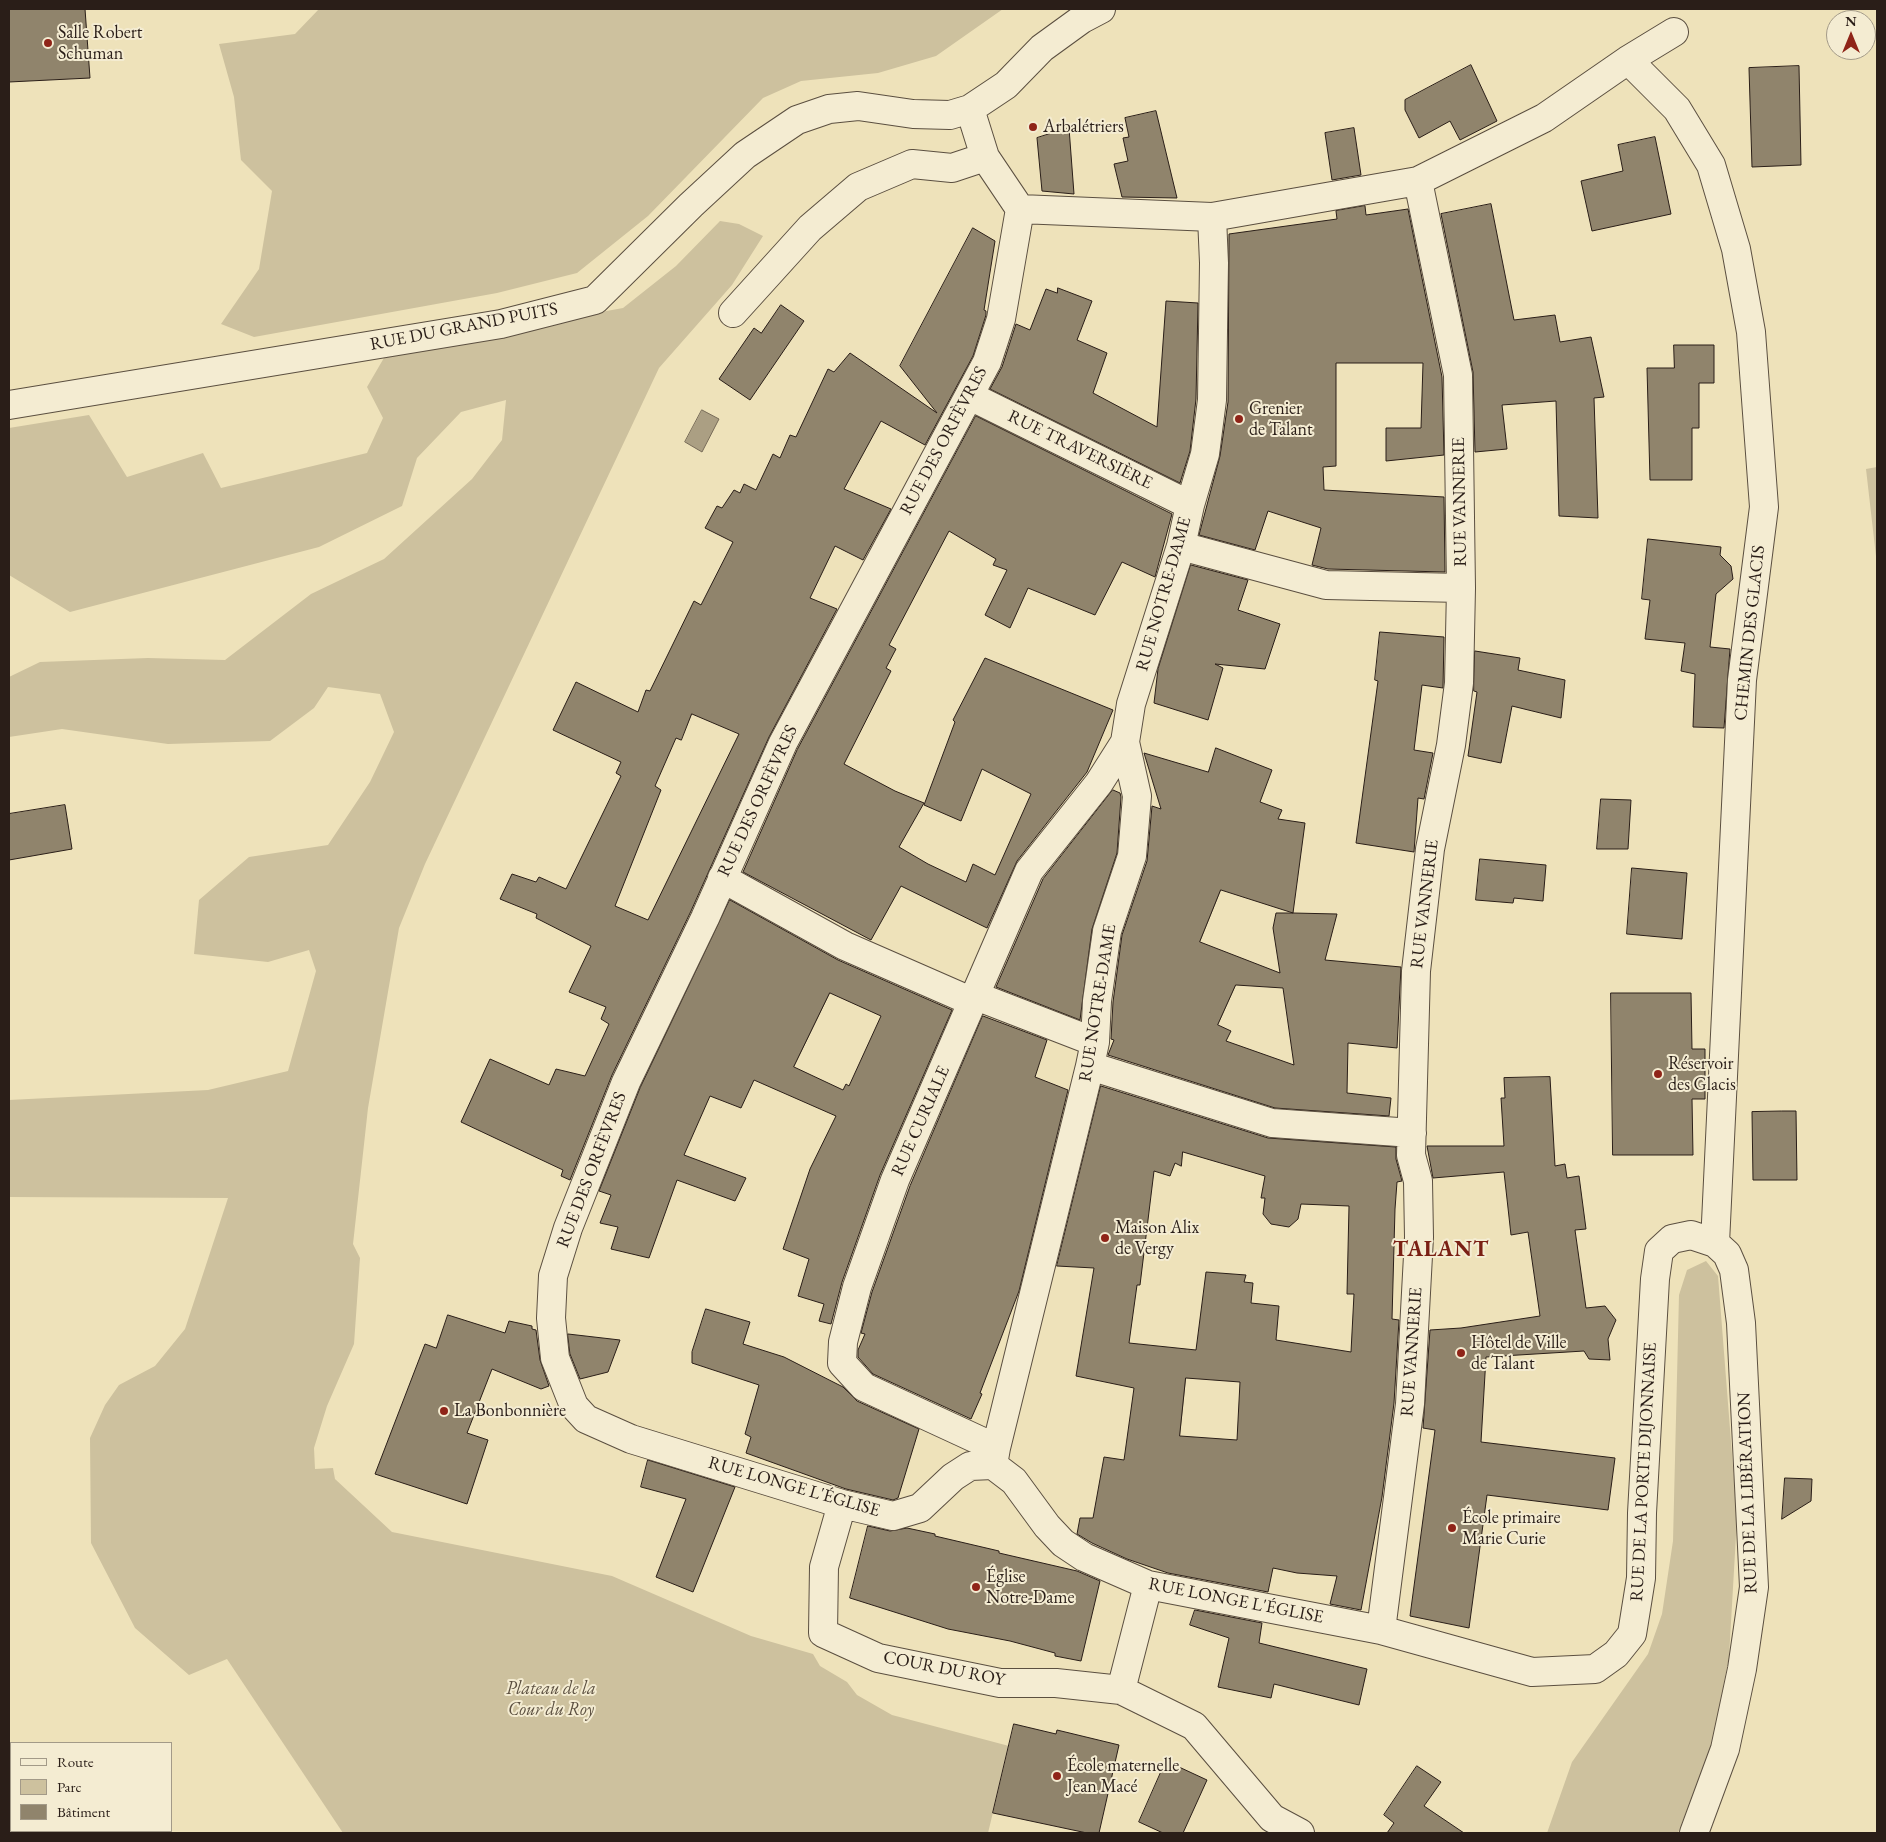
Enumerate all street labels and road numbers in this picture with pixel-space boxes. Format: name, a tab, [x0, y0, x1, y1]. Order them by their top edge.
street label: RUE DU GRAND PUITS	[368, 298, 560, 356]
street label: RUE DES ORFÈVRES	[896, 363, 992, 519]
street label: RUE TRAVERSIÈRE	[1004, 406, 1156, 494]
street label: RUE VANNERIE	[1448, 437, 1472, 567]
street label: RUE NOTRE-DAME	[1132, 514, 1196, 674]
street label: CHEMIN DES GLACIS	[1730, 544, 1770, 722]
street label: RUE DES ORFÈVRES	[713, 722, 803, 880]
street label: RUE VANNERIE	[1406, 838, 1444, 970]
street label: RUE NOTRE-DAME	[1075, 923, 1121, 1083]
street label: RUE CURIALE	[887, 1063, 955, 1179]
street label: RUE DES ORFÈVRES	[552, 1089, 632, 1251]
street label: RUE VANNERIE	[1397, 1286, 1427, 1418]
street label: RUE DE LA PORTE DIJONNAISE	[1626, 1342, 1662, 1602]
street label: RUE DE LA LIBÉRATION	[1734, 1392, 1762, 1594]
street label: RUE LONGE L'ÉGLISE	[706, 1452, 882, 1522]
street label: RUE LONGE L'ÉGLISE	[1147, 1573, 1325, 1629]
street label: COUR DU ROY	[881, 1647, 1007, 1691]

